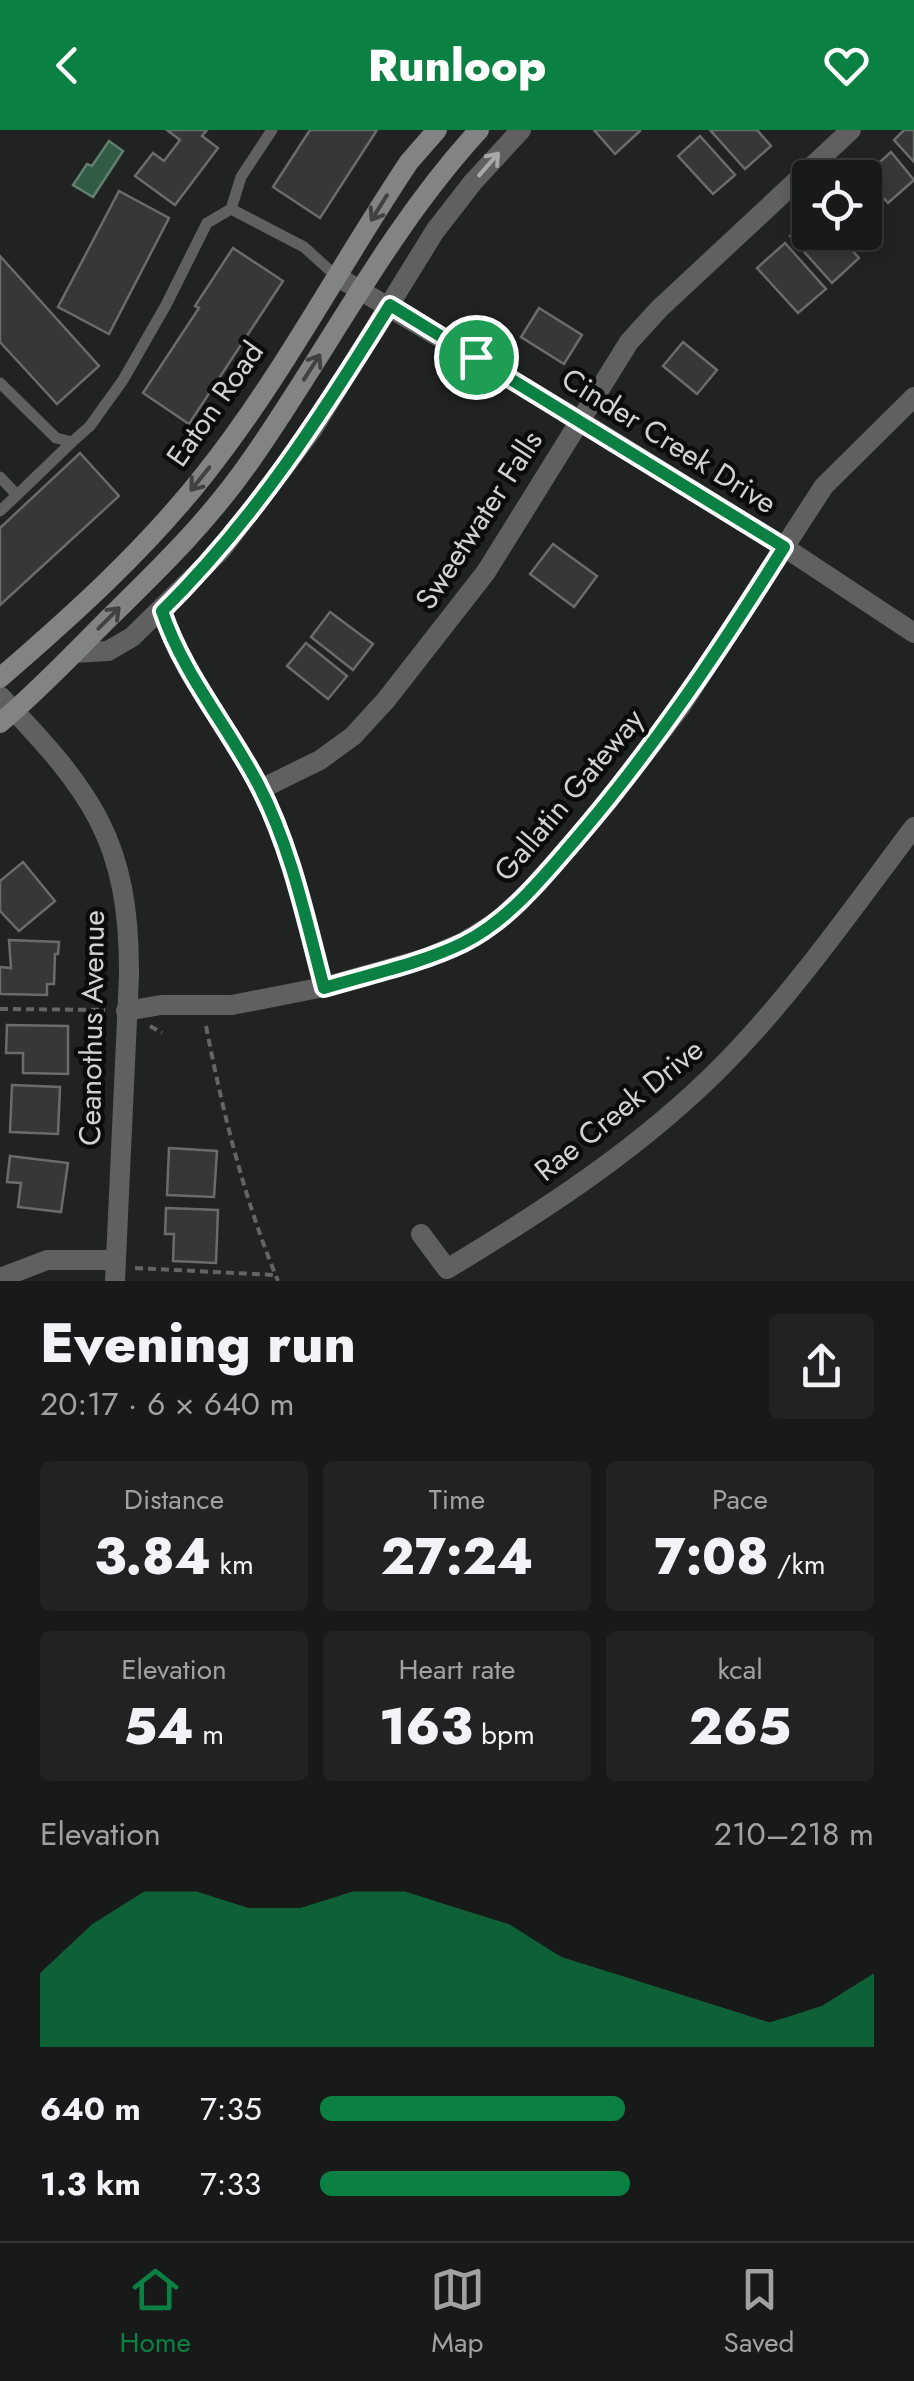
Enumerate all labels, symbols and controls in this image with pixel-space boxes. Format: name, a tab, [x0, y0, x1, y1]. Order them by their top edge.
text: Runloop	[368, 33, 546, 98]
icon: back	[40, 38, 95, 93]
icon: heart	[819, 38, 874, 93]
one-way arrow	[477, 151, 499, 177]
map controls	[792, 160, 882, 250]
button: locate	[792, 160, 882, 250]
one-way arrow	[369, 193, 389, 222]
pin	[434, 315, 519, 400]
icon: arrive	[449, 330, 504, 385]
street label: Eaton Road	[156, 332, 273, 475]
one-way arrow	[302, 353, 323, 381]
street label: Cinder Creek Drive	[554, 357, 785, 524]
street label: Sweetwater Falls	[405, 422, 553, 618]
one-way arrow	[189, 466, 211, 492]
one-way arrow	[96, 607, 120, 631]
street label: Gallatin Gateway	[484, 699, 654, 890]
street label: Ceanothus Avenue	[68, 910, 115, 1146]
street label: Rae Creek Drive	[525, 1028, 712, 1191]
text: Evening run	[40, 1303, 356, 1383]
button: share	[769, 1314, 874, 1419]
text: 20:17 · 6 × 640 m	[40, 1381, 295, 1427]
text: Distance	[124, 1479, 224, 1520]
text: Time	[429, 1479, 485, 1520]
text: Pace	[712, 1479, 768, 1520]
text: 3.84	[94, 1520, 211, 1593]
text: 27:24	[381, 1520, 533, 1593]
text: 7:08	[654, 1520, 769, 1593]
text: km	[211, 1544, 254, 1585]
text: /km	[769, 1544, 826, 1585]
text: Elevation	[121, 1649, 227, 1690]
text: Heart rate	[399, 1649, 515, 1690]
text: kcal	[717, 1649, 763, 1690]
text: 54	[124, 1690, 194, 1763]
text: 163	[379, 1690, 473, 1763]
text: 265	[689, 1690, 791, 1763]
text: m	[194, 1714, 224, 1755]
text: bpm	[473, 1714, 535, 1755]
text: Elevation	[40, 1811, 161, 1857]
text: 210–218 m	[714, 1811, 874, 1857]
text: 640 m	[40, 2086, 141, 2132]
text: 7:35	[200, 2086, 262, 2132]
text: 1.3 km	[40, 2161, 141, 2207]
text: 7:33	[200, 2161, 261, 2207]
tab: Home	[119, 2262, 191, 2363]
tab: Map	[430, 2262, 485, 2363]
tab: Saved	[724, 2262, 795, 2363]

